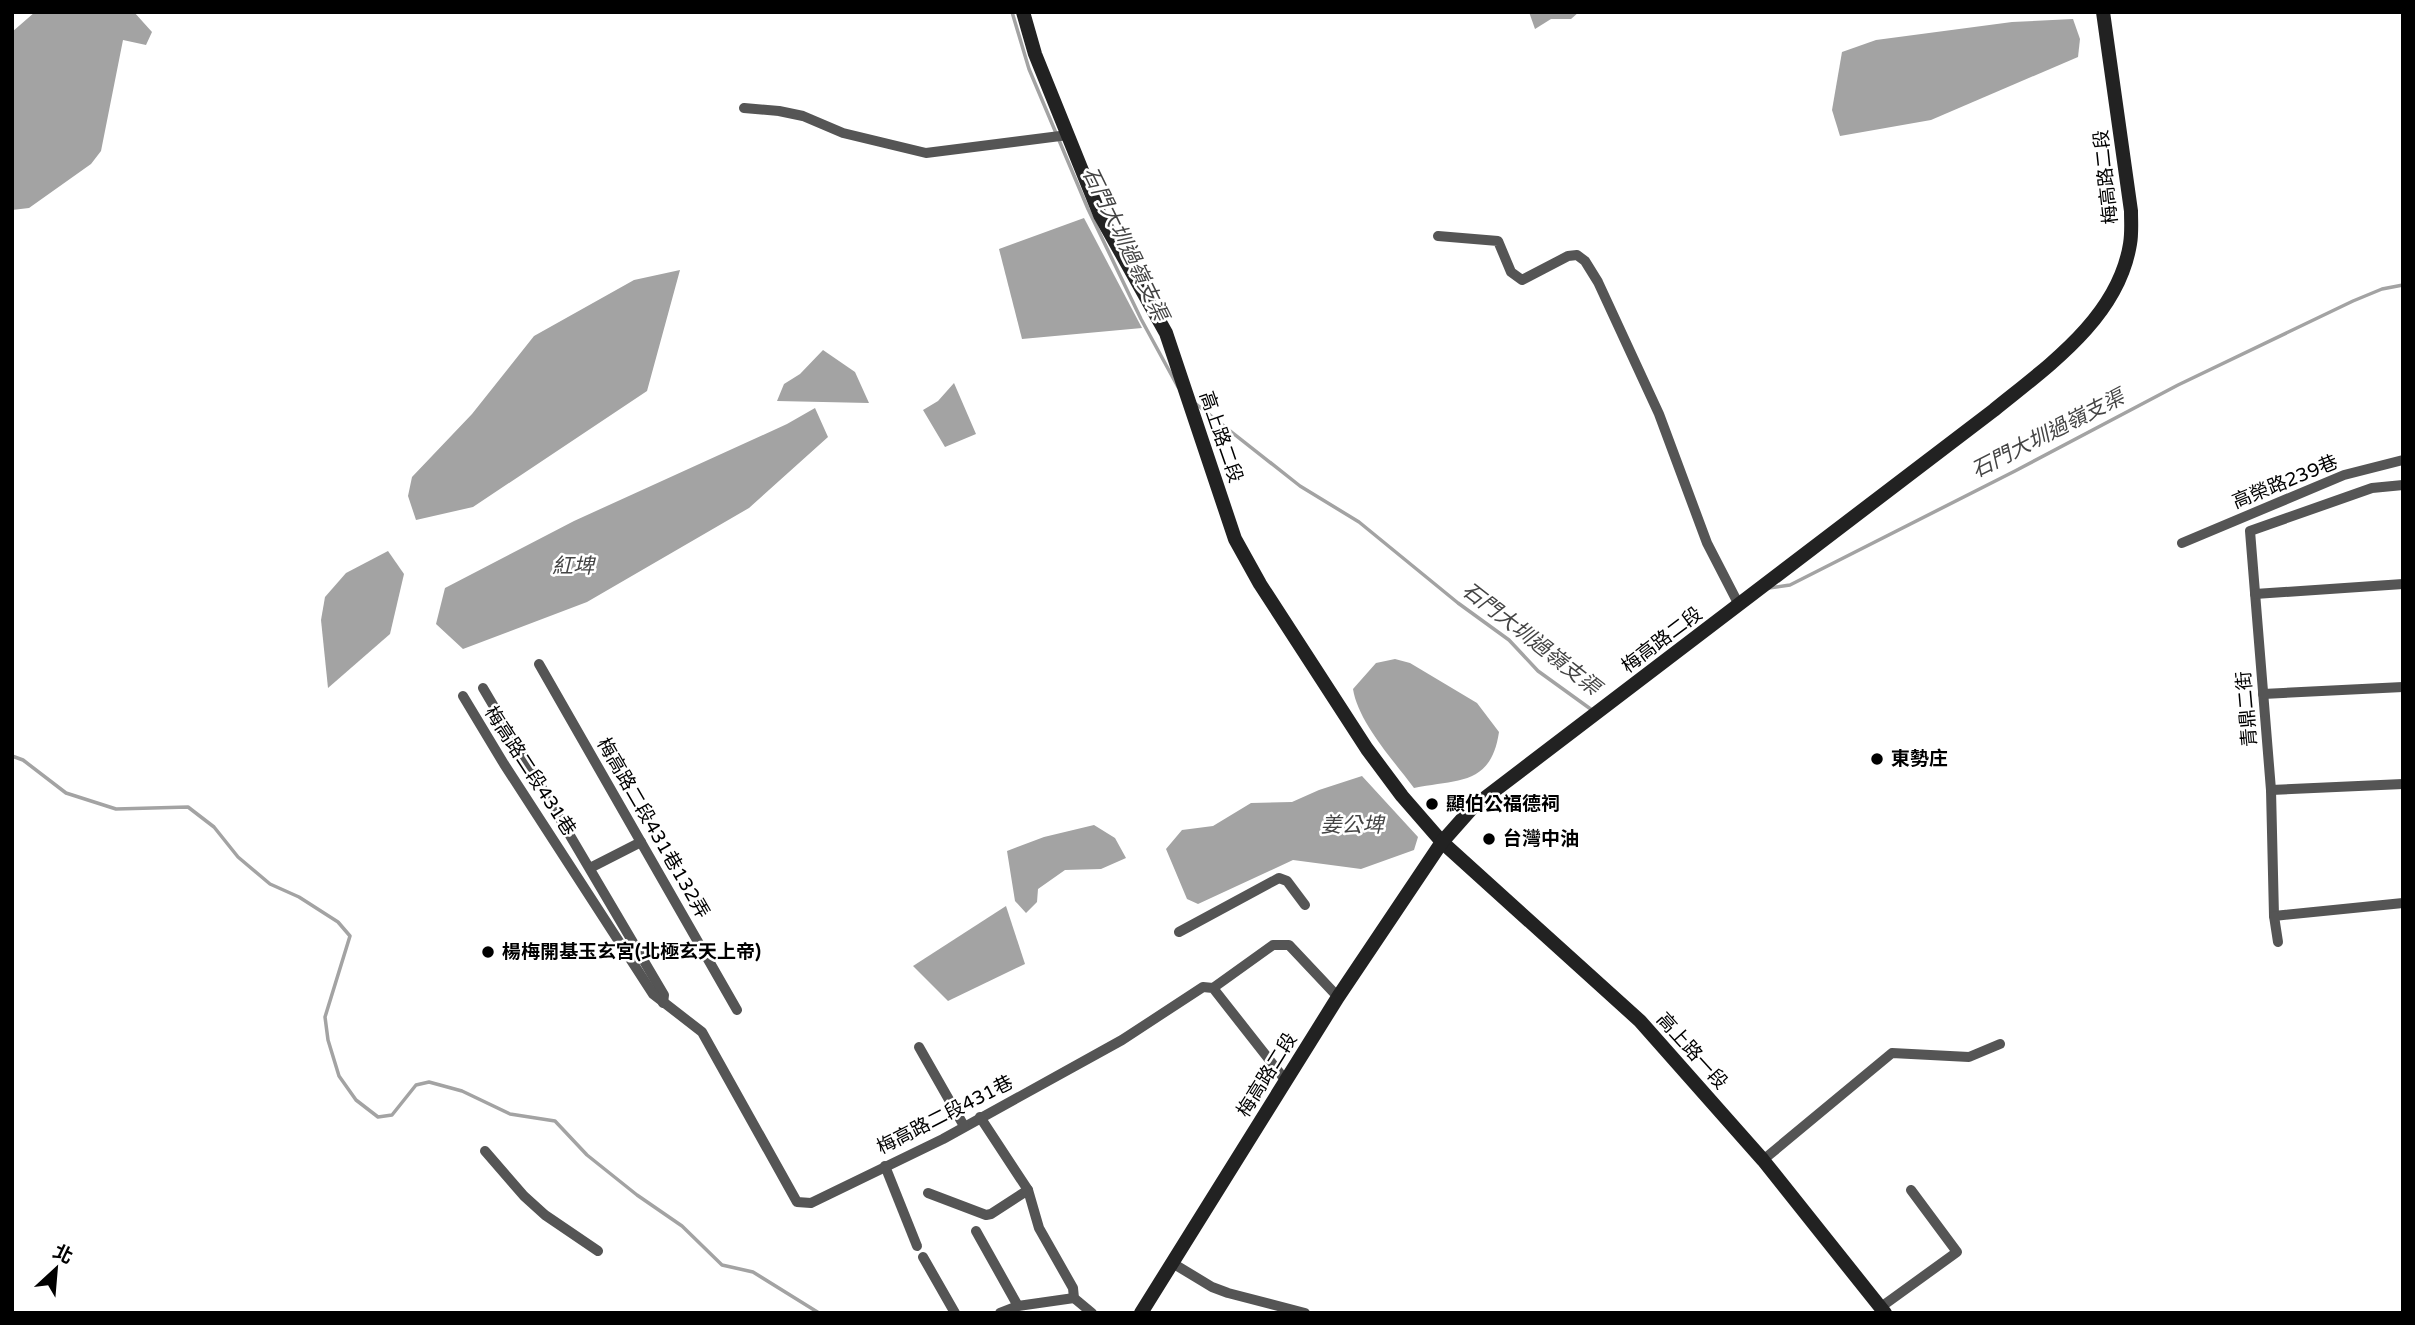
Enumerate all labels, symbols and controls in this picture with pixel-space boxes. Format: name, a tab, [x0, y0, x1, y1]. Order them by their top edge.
street label: 梅高路二段	[2090, 129, 2122, 225]
water label: 石門大圳過嶺支渠	[1077, 163, 1174, 328]
water label: 石門大圳過嶺支渠	[1967, 383, 2131, 483]
street label: 高上路二段	[1195, 388, 1247, 486]
street label: 高榮路239巷	[2229, 451, 2341, 513]
water label: 紅埤	[552, 554, 597, 579]
water label: 石門大圳過嶺支渠	[1457, 577, 1607, 702]
street label: 梅高路二段	[1617, 603, 1707, 677]
street label: 青鼎二街	[2233, 670, 2261, 748]
street label: 梅高路二段431巷	[480, 702, 580, 840]
street label: 梅高路二段431巷132弄	[592, 734, 714, 922]
place label: 東勢庄	[1891, 748, 1948, 770]
marker: 東勢庄	[1869, 751, 1885, 767]
place label: 顯伯公福德祠	[1446, 793, 1560, 815]
marker: 顯伯公福德祠	[1424, 796, 1440, 812]
water label: 姜公埤	[1321, 813, 1386, 838]
place label: 台灣中油	[1503, 828, 1579, 850]
marker: 台灣中油	[1481, 831, 1497, 847]
place label: 楊梅開基玉玄宮(北極玄天上帝)	[502, 941, 761, 963]
marker: 楊梅開基玉玄宮(北極玄天上帝)	[480, 944, 496, 960]
street label: 高上路一段	[1652, 1008, 1732, 1094]
street label: 梅高路二段	[1232, 1029, 1302, 1121]
street label: 梅高路二段431巷	[873, 1071, 1017, 1159]
north arrow	[21, 1234, 91, 1304]
text: 北	[50, 1241, 76, 1269]

